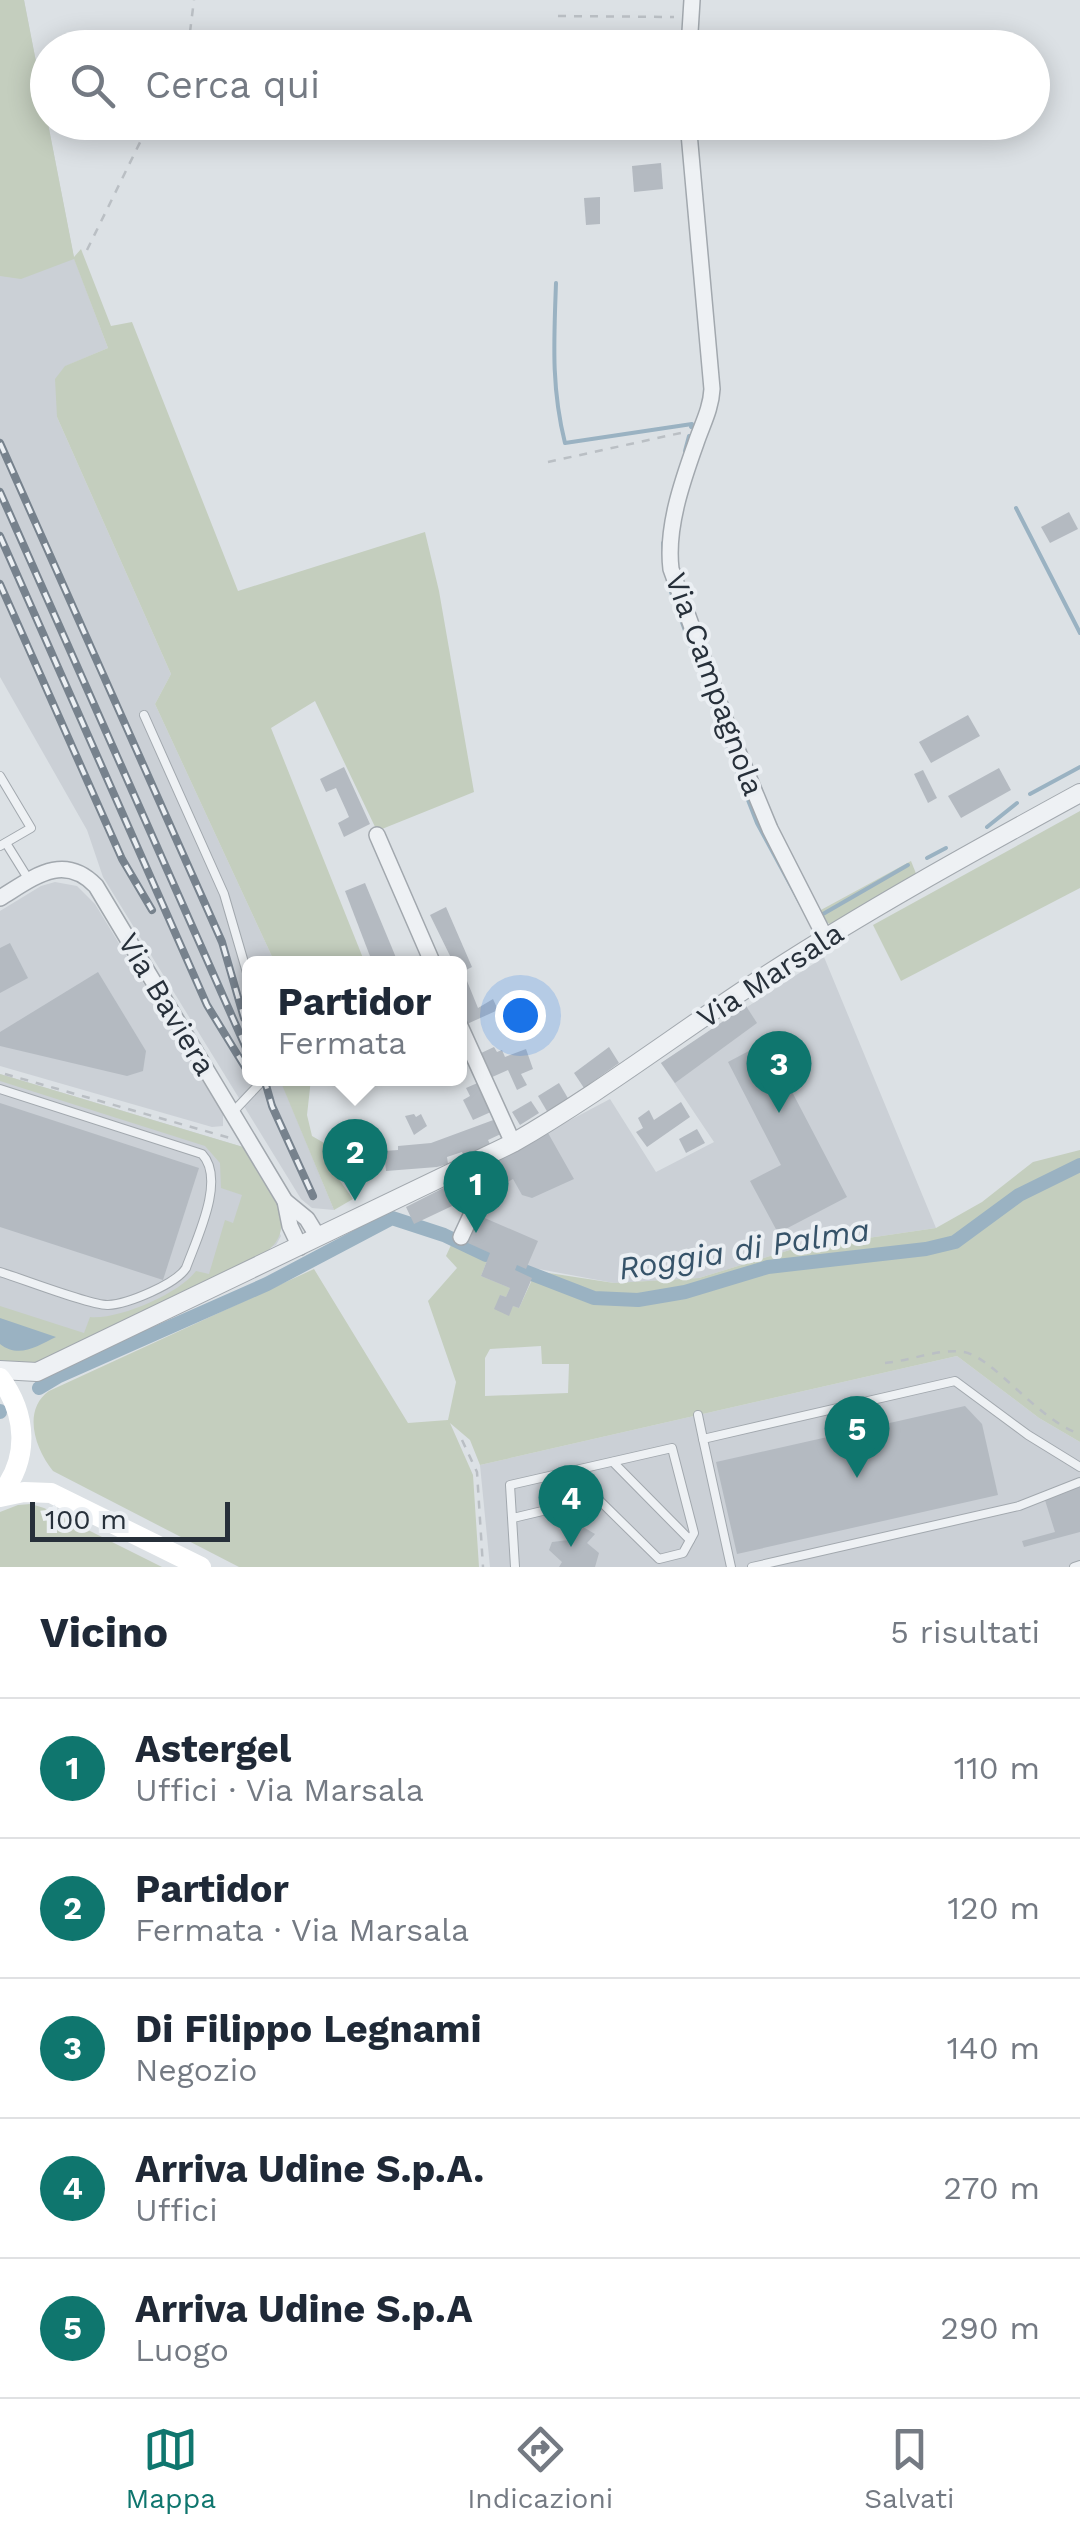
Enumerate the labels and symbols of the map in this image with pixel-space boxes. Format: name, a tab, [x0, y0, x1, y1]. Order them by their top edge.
street label: Via Campagnola	[658, 568, 772, 800]
street label: Via Marsala	[690, 915, 850, 1035]
street label: Via Baviera	[111, 927, 223, 1081]
your location	[495, 990, 546, 1041]
pin: 3	[746, 1030, 812, 1113]
pin: 2	[322, 1118, 388, 1201]
pin: 1	[444, 1150, 508, 1233]
water label: Roggia di Palma	[616, 1210, 872, 1288]
pin: 5	[824, 1396, 890, 1478]
pin: 4	[538, 1464, 604, 1547]
scale bar	[30, 1497, 230, 1542]

